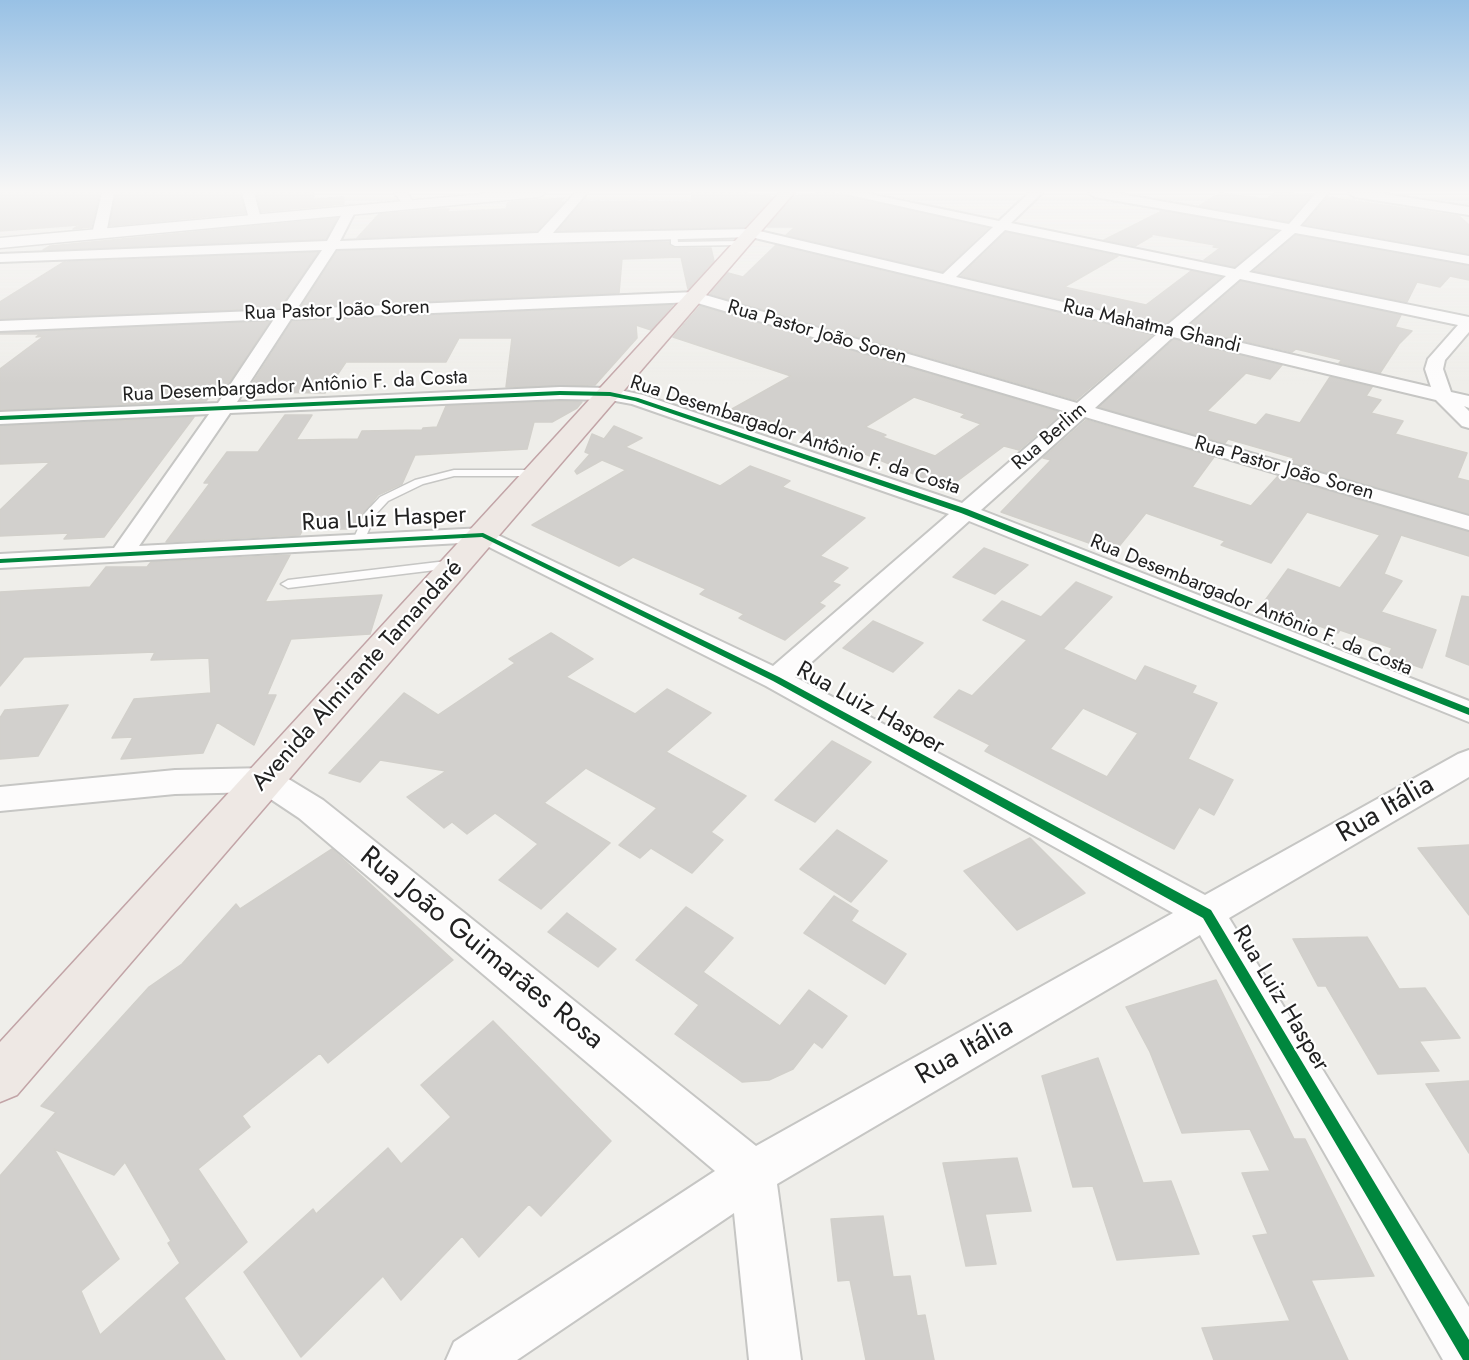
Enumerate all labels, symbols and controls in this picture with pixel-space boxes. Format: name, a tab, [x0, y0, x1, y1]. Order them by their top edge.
street label: Rua Mahatma Ghandi	[1061, 295, 1243, 359]
street label: Rua Pastor João Soren	[244, 296, 430, 326]
street label: Rua Pastor João Soren	[725, 296, 909, 370]
street label: Rua Desembargador Antônio F. da Costa	[122, 366, 468, 408]
street label: Rua Desembargador Antônio F. da Costa	[627, 371, 963, 501]
street label: Rua Berlim	[1008, 398, 1092, 476]
street label: Rua Pastor João Soren	[1192, 432, 1376, 506]
street label: Rua Luiz Hasper	[301, 501, 467, 539]
street label: Rua Desembargador Antônio F. da Costa	[1086, 530, 1416, 682]
street label: Avenida Almirante Tamandaré	[247, 554, 469, 798]
street label: Rua Luiz Hasper	[791, 656, 949, 762]
street label: Rua Itália	[1331, 769, 1441, 851]
street label: Rua João Guimarães Rosa	[352, 840, 610, 1058]
street label: Rua Luiz Hasper	[1225, 921, 1335, 1077]
street label: Rua Itália	[910, 1011, 1020, 1093]

